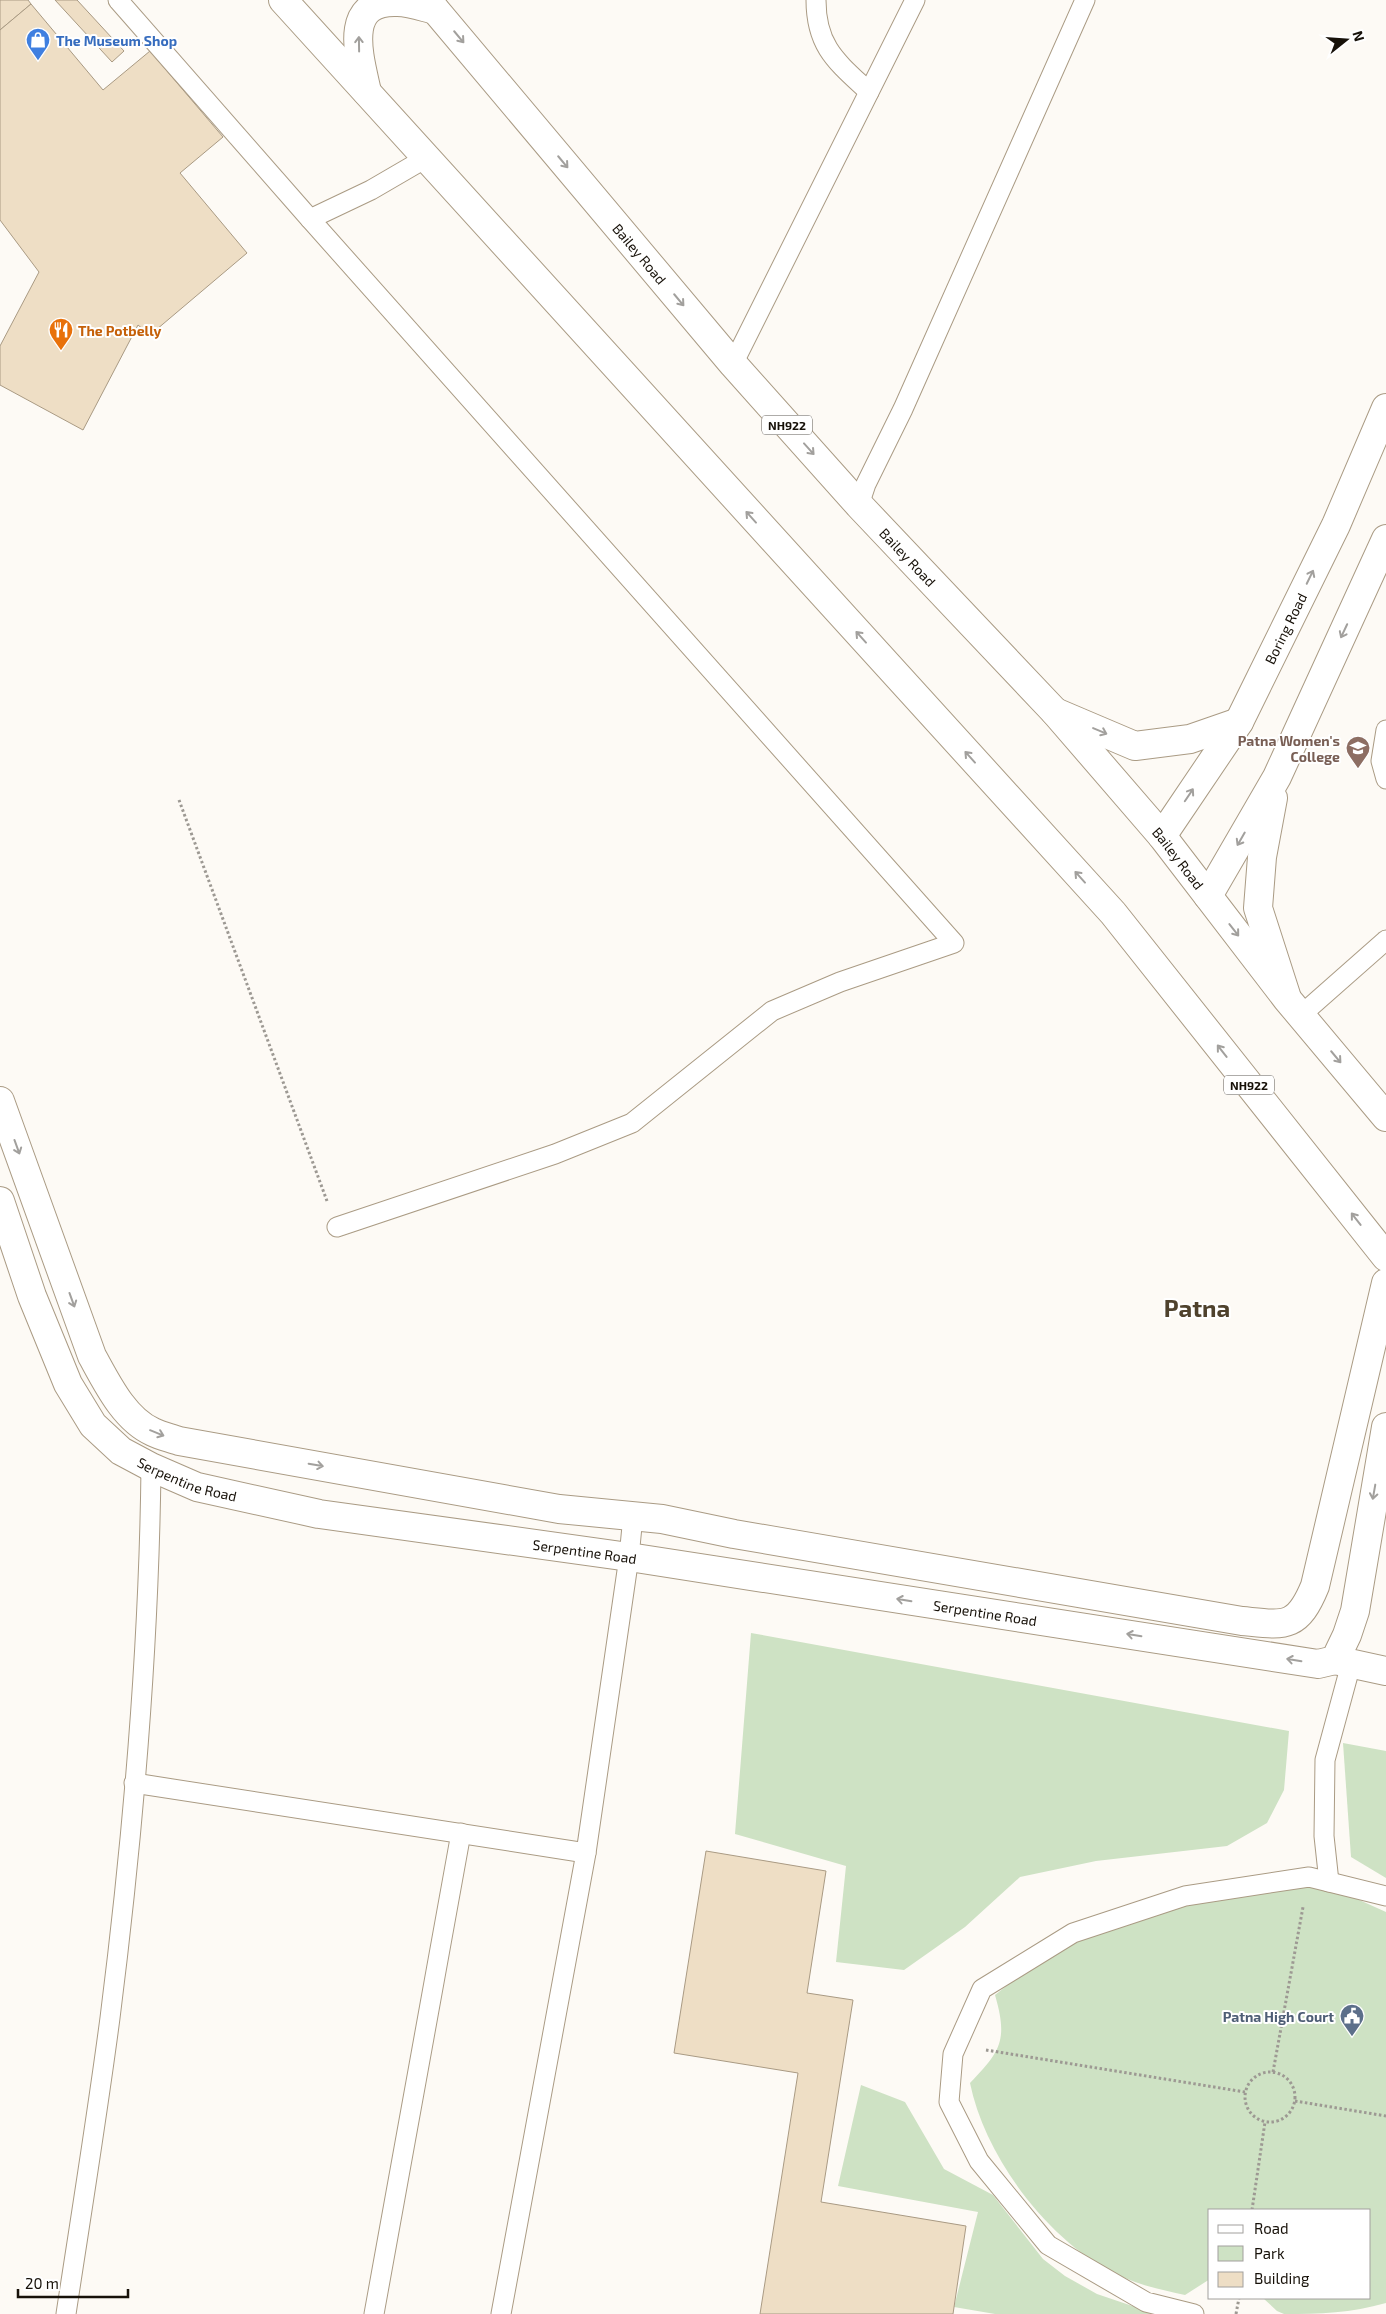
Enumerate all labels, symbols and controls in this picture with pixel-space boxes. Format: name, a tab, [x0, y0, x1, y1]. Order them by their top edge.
north arrow	[1321, 15, 1371, 65]
shop icon: The Museum Shop	[25, 27, 51, 61]
text: N	[1349, 29, 1369, 43]
one-way arrow	[453, 31, 464, 44]
place label: The Museum Shop	[56, 32, 177, 49]
one-way arrow	[354, 36, 364, 52]
one-way arrow	[557, 155, 568, 168]
street label: Bailey Road	[610, 220, 670, 287]
one-way arrow	[673, 293, 684, 306]
restaurant icon: The Potbelly	[48, 317, 74, 351]
place label: The Potbelly	[78, 322, 161, 339]
road number: NH922	[762, 416, 812, 434]
one-way arrow	[803, 442, 815, 455]
one-way arrow	[746, 510, 757, 523]
street label: Bailey Road	[876, 524, 940, 590]
one-way arrow	[1306, 570, 1315, 585]
street label: Boring Road	[1260, 590, 1310, 667]
one-way arrow	[1339, 623, 1348, 638]
one-way arrow	[855, 631, 867, 643]
one-way arrow	[1092, 727, 1107, 736]
place label: Patna Women's College	[1238, 732, 1340, 765]
school or university icon: Patna Women's College	[1345, 735, 1371, 769]
one-way arrow	[965, 751, 976, 764]
one-way arrow	[1184, 789, 1194, 803]
street label: Bailey Road	[1149, 823, 1208, 892]
one-way arrow	[1236, 832, 1246, 847]
one-way arrow	[1074, 871, 1086, 884]
one-way arrow	[1229, 923, 1239, 937]
one-way arrow	[1217, 1044, 1227, 1058]
one-way arrow	[1330, 1050, 1341, 1063]
road number: NH922	[1224, 1076, 1274, 1094]
one-way arrow	[13, 1139, 22, 1154]
one-way arrow	[1350, 1213, 1361, 1226]
one-way arrow	[68, 1292, 77, 1307]
district label: Patna	[1164, 1293, 1230, 1322]
one-way arrow	[149, 1429, 164, 1438]
street label: Serpentine Road	[135, 1453, 239, 1504]
one-way arrow	[307, 1460, 323, 1470]
one-way arrow	[1368, 1484, 1378, 1500]
street label: Serpentine Road	[532, 1535, 638, 1567]
one-way arrow	[896, 1595, 912, 1605]
street label: Serpentine Road	[932, 1596, 1038, 1629]
one-way arrow	[1126, 1630, 1142, 1640]
one-way arrow	[1287, 1655, 1303, 1665]
public building icon: Patna High Court	[1339, 2003, 1365, 2037]
place label: Patna High Court	[1223, 2008, 1334, 2025]
legend	[1208, 2209, 1371, 2299]
text: Road	[1254, 2219, 1289, 2237]
text: Park	[1254, 2244, 1285, 2262]
scale bar	[18, 2266, 128, 2298]
text: Building	[1254, 2269, 1310, 2287]
text: 20 m	[25, 2274, 59, 2292]

